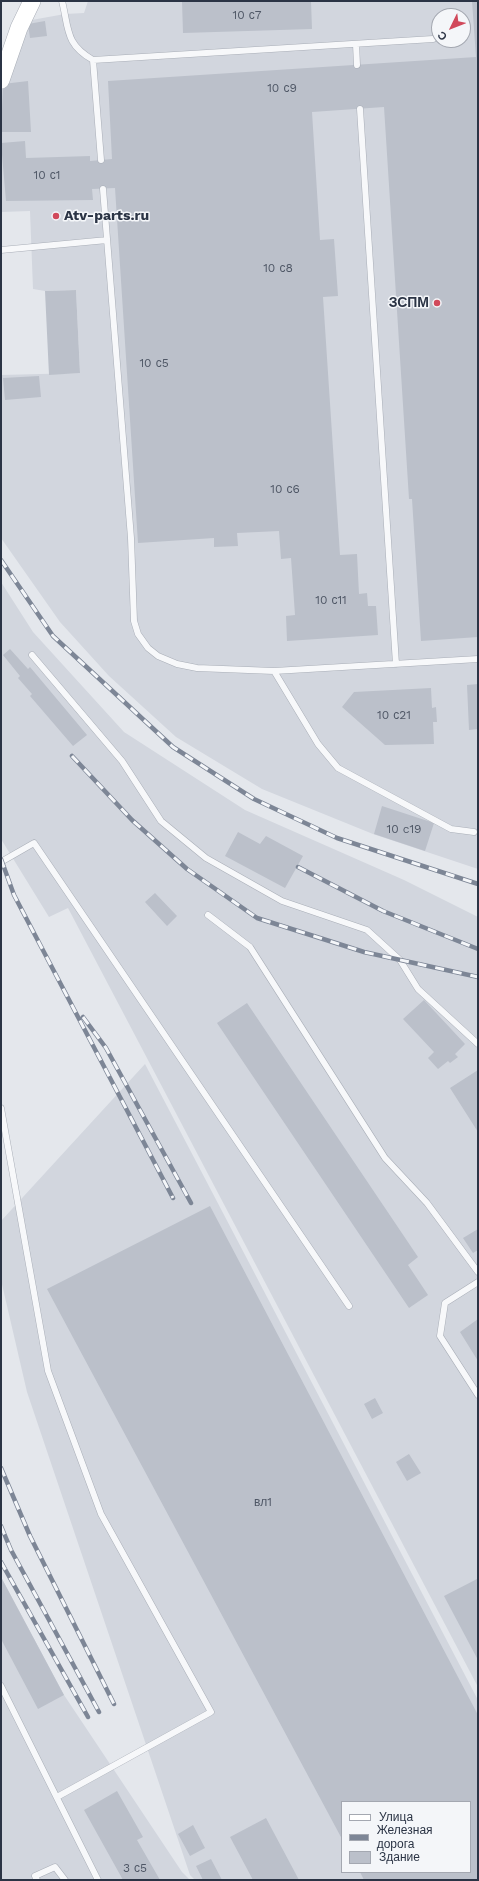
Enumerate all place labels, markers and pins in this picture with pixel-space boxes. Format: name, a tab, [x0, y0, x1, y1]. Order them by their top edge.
place label: Atv-parts.ru	[64, 208, 149, 224]
marker: Atv-parts.ru	[51, 211, 61, 221]
place label: ЗСПМ	[389, 295, 429, 311]
marker: ЗСПМ	[432, 298, 442, 308]

